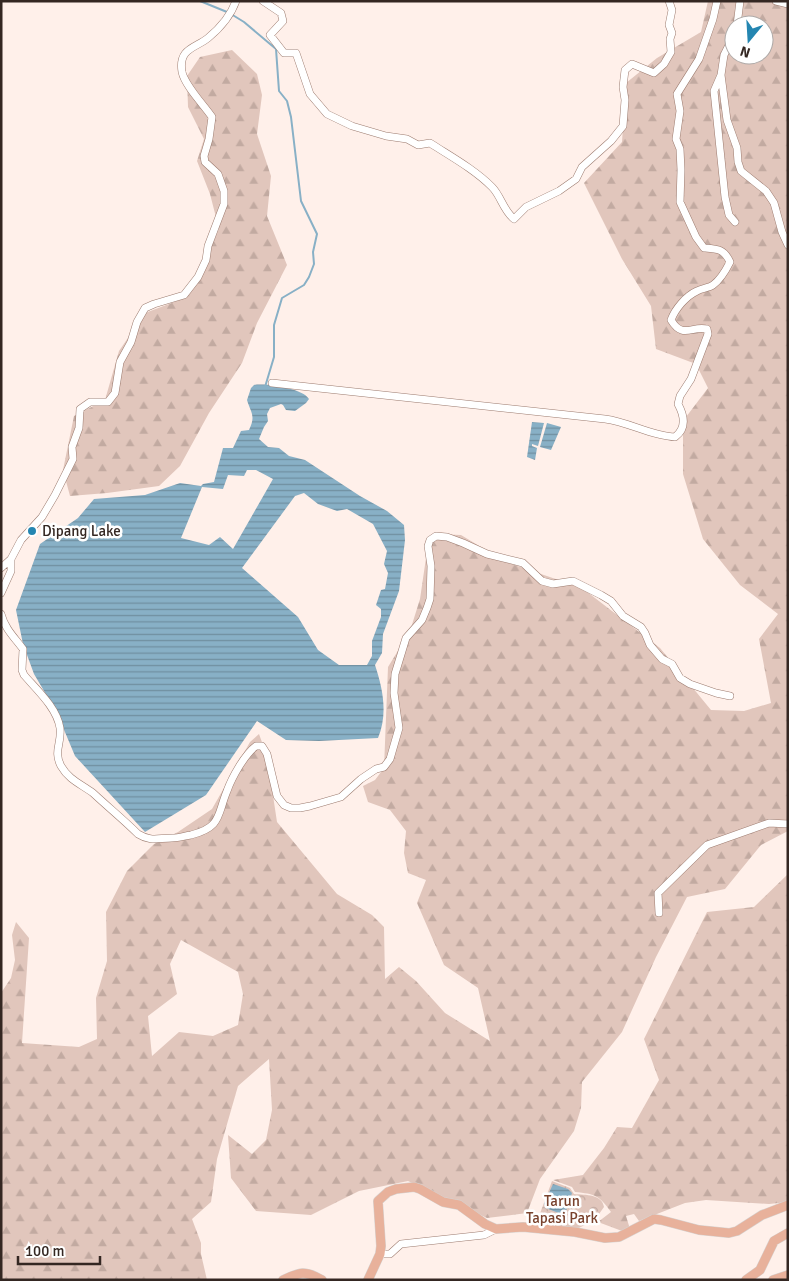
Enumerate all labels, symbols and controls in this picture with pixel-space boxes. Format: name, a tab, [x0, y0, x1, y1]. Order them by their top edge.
north arrow	[724, 15, 774, 65]
text: N	[738, 42, 752, 61]
place label: Dipang Lake	[42, 522, 121, 540]
marker: Dipang Lake	[26, 525, 38, 537]
park label: Tarun Tapasi Park	[526, 1192, 599, 1227]
scale bar	[18, 1234, 100, 1266]
text: 100 m	[25, 1242, 65, 1260]

